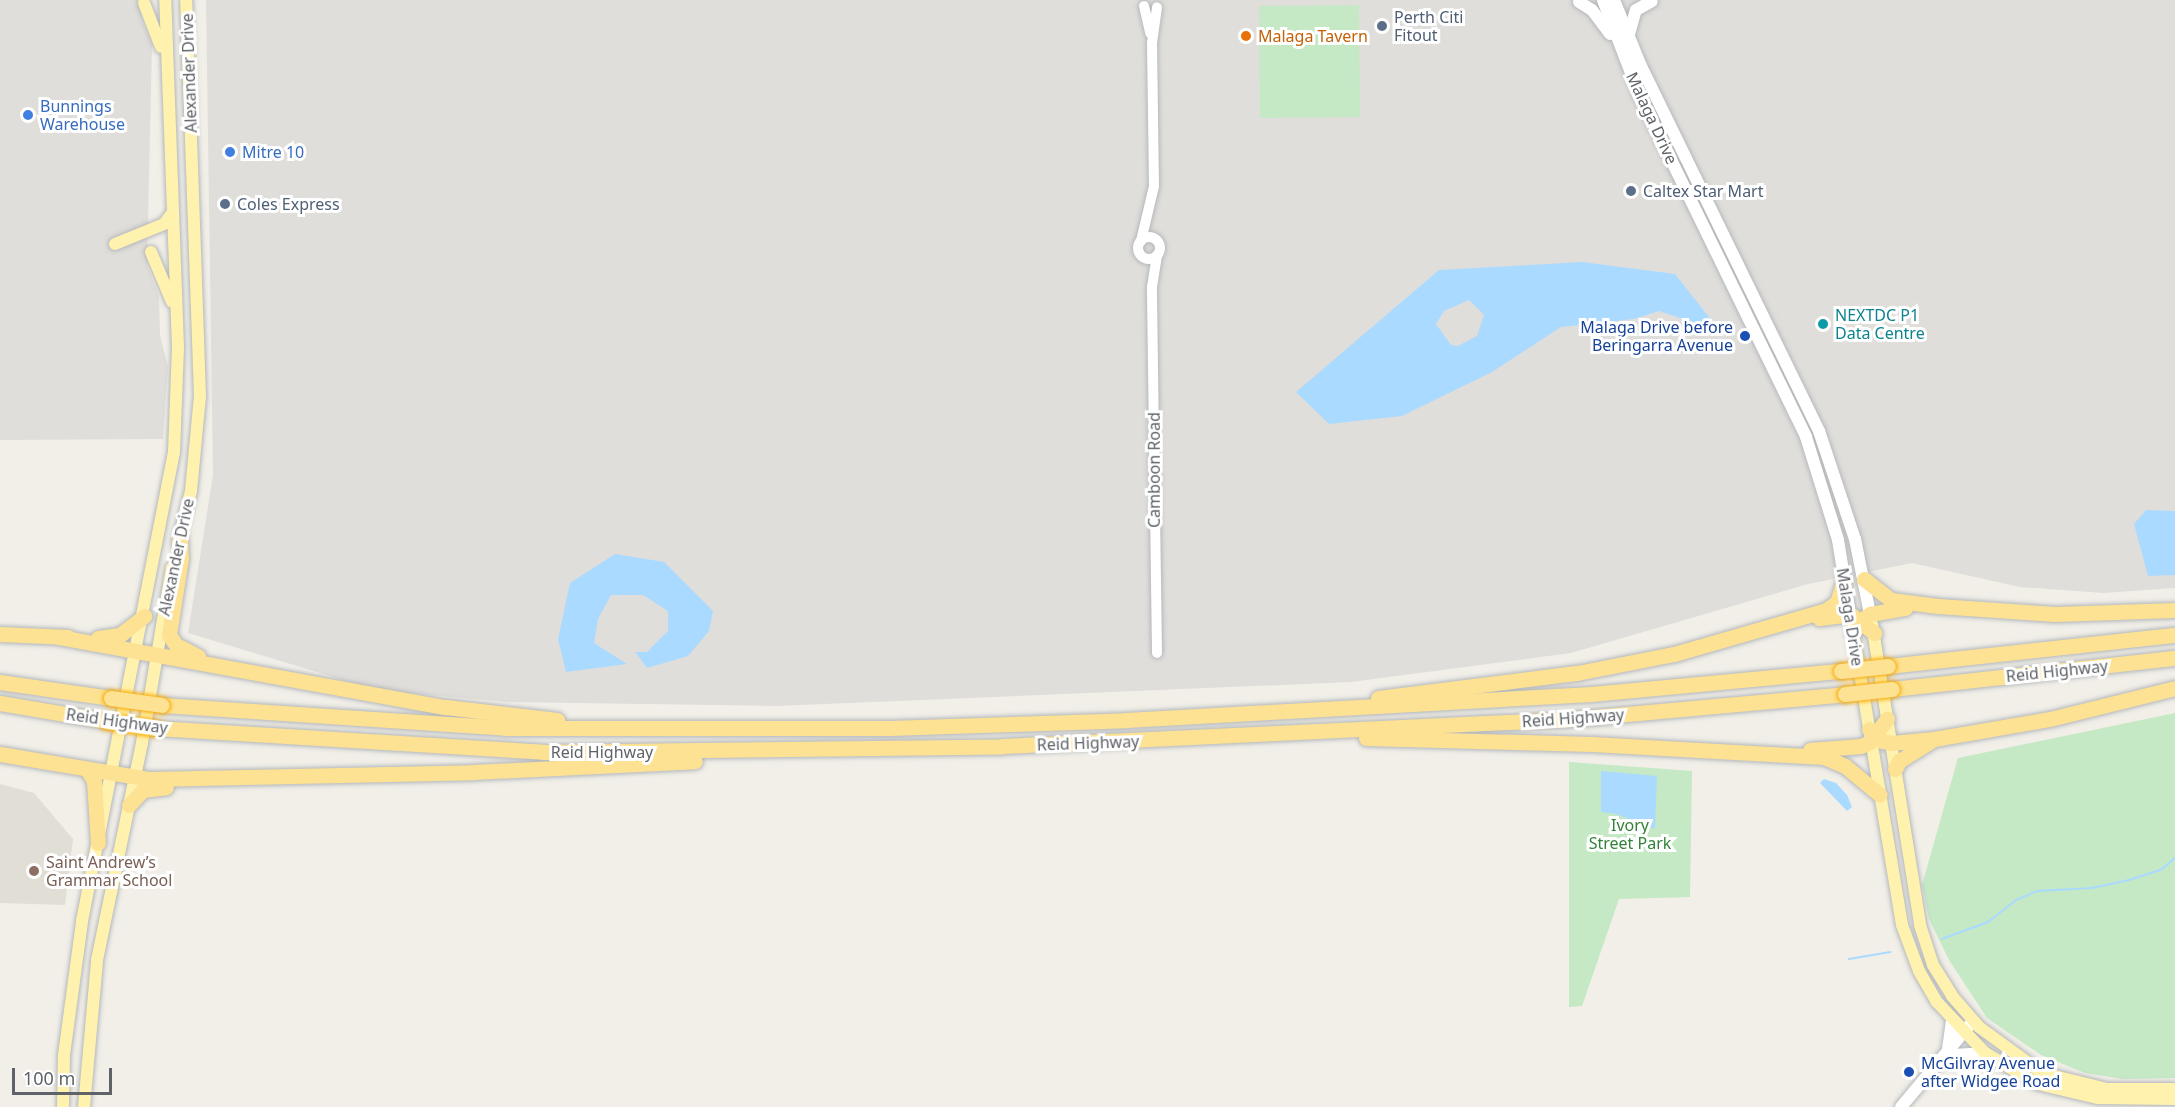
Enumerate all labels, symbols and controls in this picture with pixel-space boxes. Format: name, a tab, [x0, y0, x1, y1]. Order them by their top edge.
place label: Perth Citi Fitout	[1394, 7, 1463, 45]
street label: Alexander Drive	[177, 13, 201, 133]
marker: Perth Citi Fitout	[1375, 19, 1389, 33]
place label: Malaga Tavern	[1258, 26, 1368, 46]
marker: Malaga Tavern	[1239, 29, 1253, 43]
street label: Malaga Drive	[1622, 69, 1682, 167]
place label: Bunnings Warehouse	[40, 96, 125, 134]
marker: Bunnings Warehouse	[21, 108, 35, 122]
place label: Mitre 10	[242, 142, 304, 162]
marker: Mitre 10	[223, 145, 237, 159]
place label: Caltex Star Mart	[1643, 181, 1763, 201]
marker: Caltex Star Mart	[1624, 184, 1638, 198]
place label: Coles Express	[237, 194, 340, 214]
marker: Coles Express	[218, 197, 232, 211]
place label: NEXTDC P1 Data Centre	[1835, 305, 1925, 343]
place label: Malaga Drive before Beringarra Avenue	[1580, 317, 1733, 355]
marker: NEXTDC P1 Data Centre	[1816, 317, 1830, 331]
marker: Malaga Drive before Beringarra Avenue	[1738, 329, 1752, 343]
street label: Camboon Road	[1144, 412, 1164, 528]
street label: Alexander Drive	[154, 497, 198, 617]
street label: Malaga Drive	[1833, 567, 1867, 667]
street label: Reid Highway	[2005, 656, 2109, 686]
street label: Reid Highway	[65, 704, 169, 738]
street label: Reid Highway	[1521, 705, 1625, 731]
street label: Reid Highway	[1036, 732, 1140, 754]
street label: Reid Highway	[551, 742, 653, 762]
park label: Ivory Street Park	[1589, 815, 1671, 853]
place label: Saint Andrew’s Grammar School	[46, 852, 172, 890]
marker: Saint Andrew’s Grammar School	[27, 864, 41, 878]
place label: McGilvray Avenue after Widgee Road	[1921, 1053, 2060, 1091]
scale bar	[15, 1056, 116, 1094]
marker: McGilvray Avenue after Widgee Road	[1902, 1065, 1916, 1079]
text: 100 m	[23, 1066, 75, 1090]

